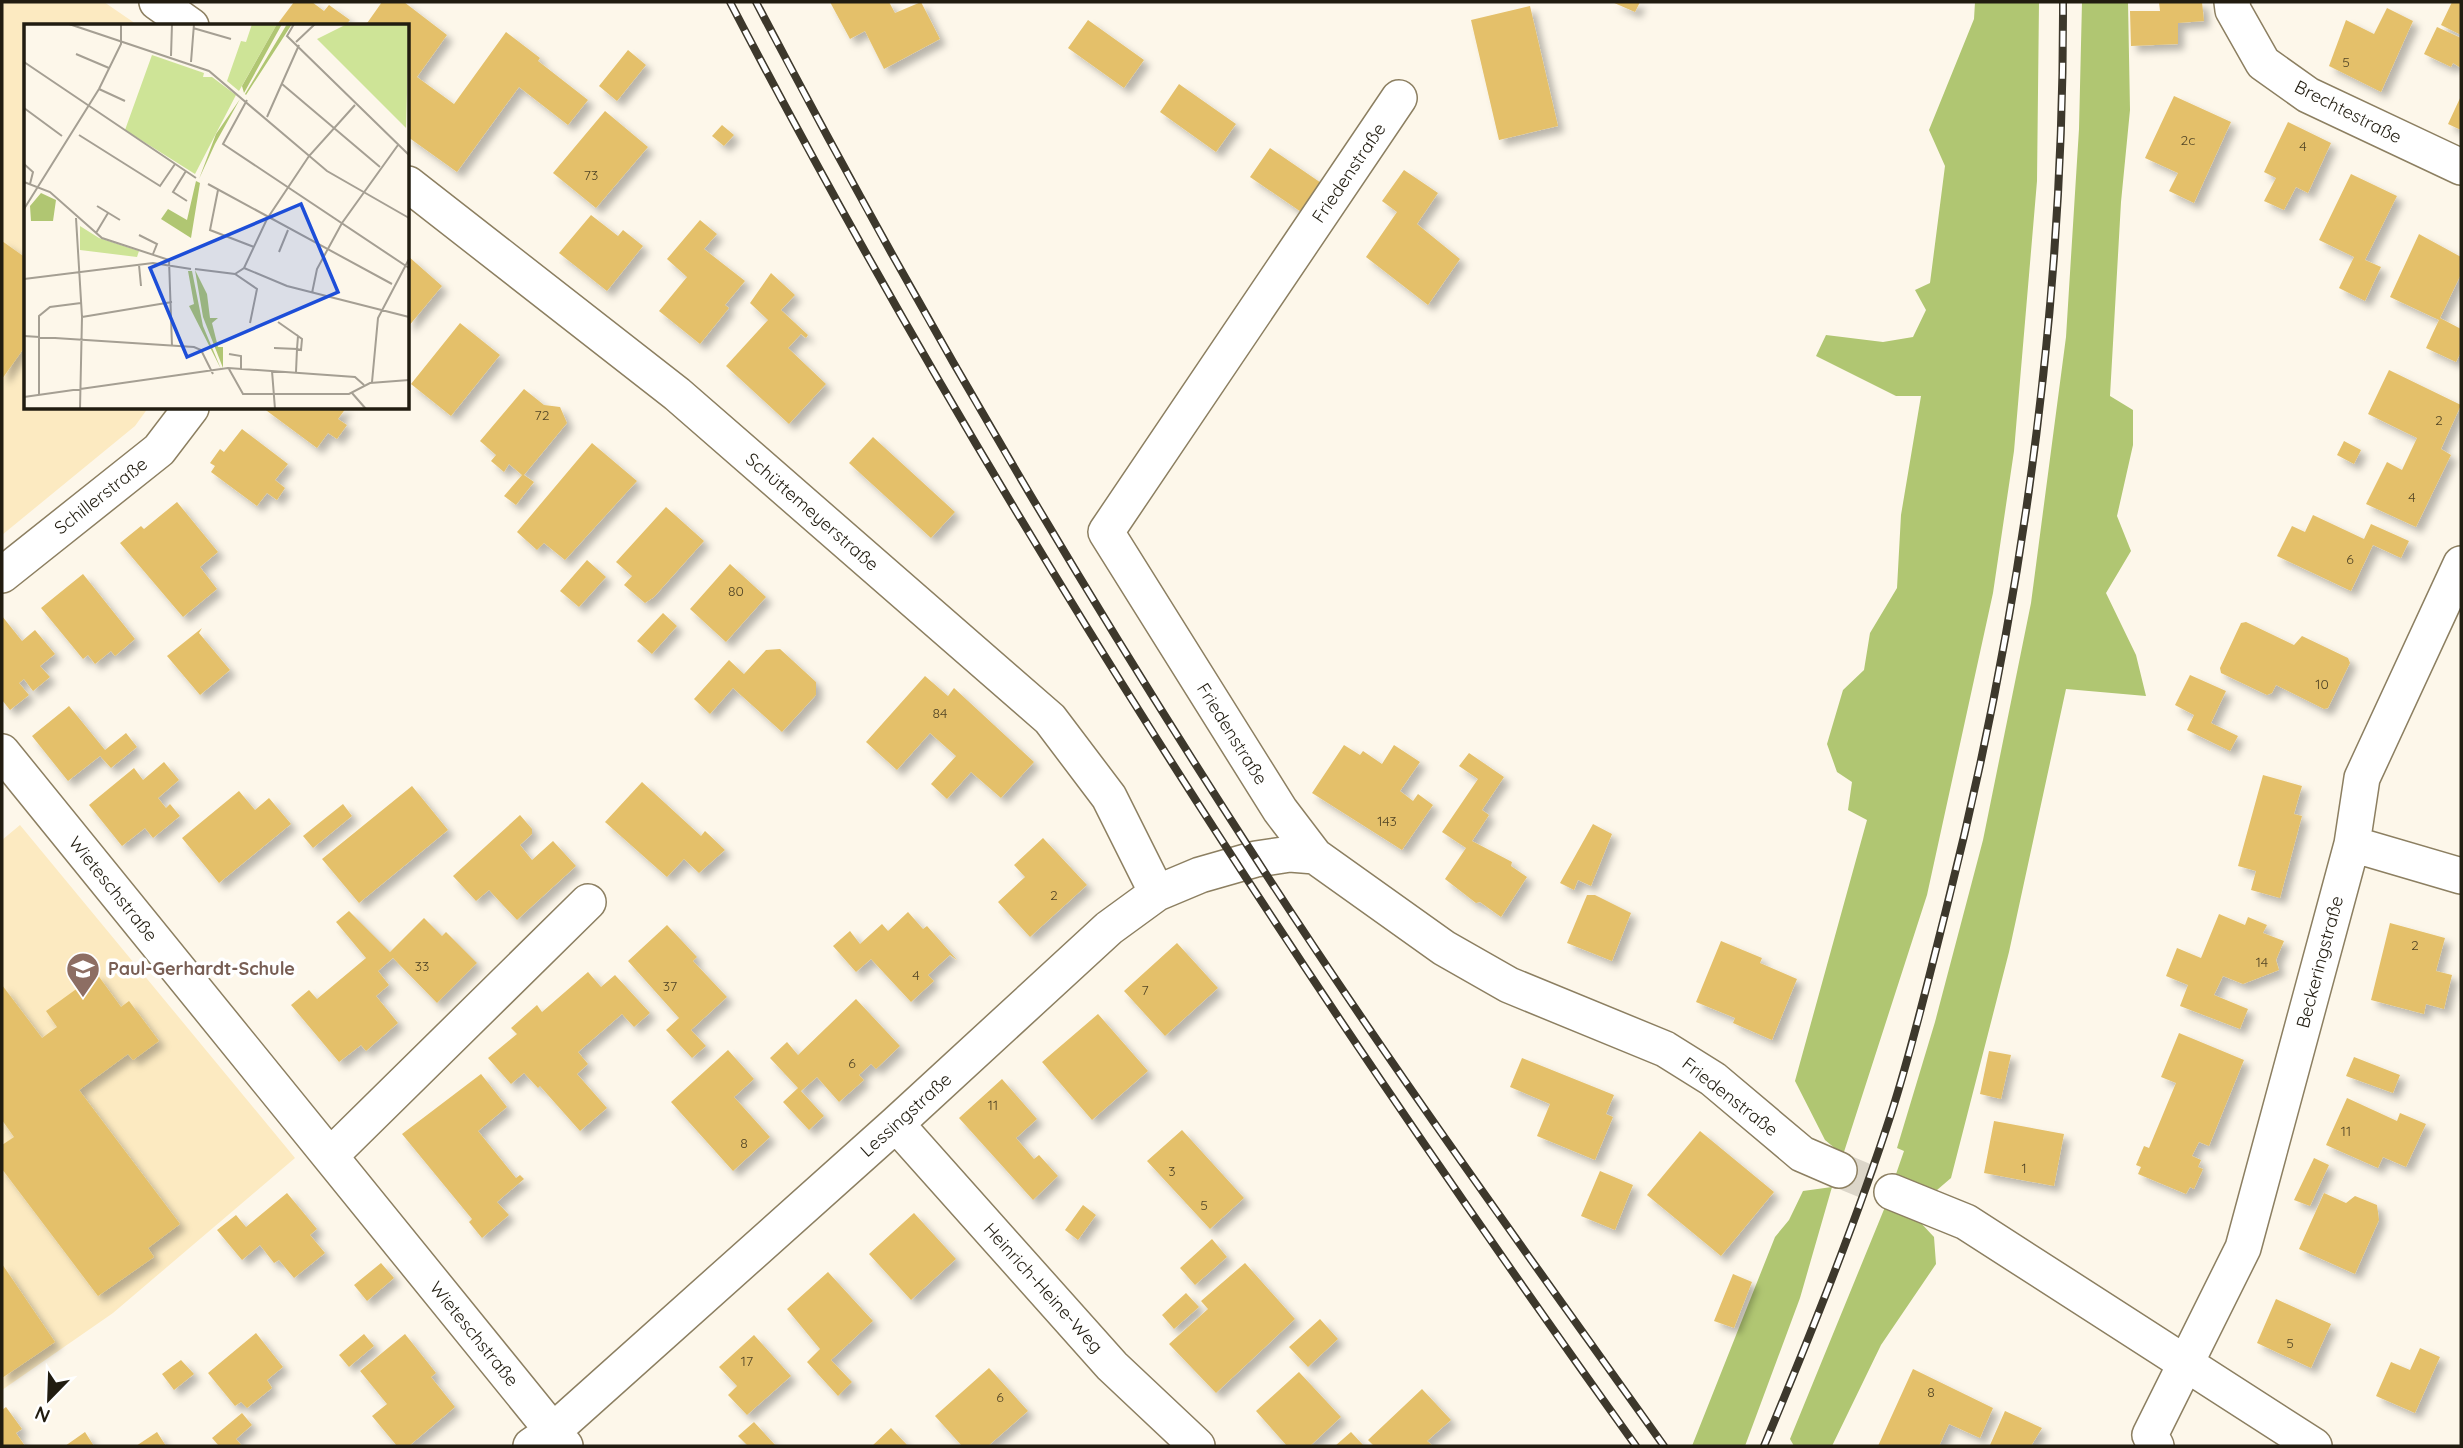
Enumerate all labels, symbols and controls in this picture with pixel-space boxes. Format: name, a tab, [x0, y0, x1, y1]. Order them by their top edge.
inset map	[24, 24, 410, 410]
house number: 5	[2342, 53, 2350, 71]
street label: Brechtestraße	[2291, 75, 2406, 148]
street label: Friedenstraße	[1307, 118, 1390, 227]
house number: 2c	[2180, 131, 2196, 149]
house number: 4	[2299, 137, 2307, 155]
house number: 73	[584, 166, 598, 184]
house number: 72	[535, 406, 550, 424]
house number: 2	[2435, 411, 2443, 429]
street label: Schüttemeyerstraße	[741, 447, 884, 576]
street label: Schillerstraße	[49, 452, 152, 539]
house number: 4	[2408, 488, 2416, 506]
house number: 6	[2346, 550, 2354, 568]
house number: 80	[728, 582, 744, 600]
house number: 10	[2315, 675, 2329, 693]
street label: Friedenstraße	[1192, 679, 1273, 789]
house number: 84	[933, 704, 947, 722]
house number: 143	[1377, 812, 1397, 830]
street label: Wieteschstraße	[64, 831, 163, 946]
house number: 2	[1050, 886, 1058, 904]
street label: Beckeringstraße	[2291, 893, 2348, 1031]
house number: 2	[2411, 936, 2419, 954]
school or university icon: Paul-Gerhardt-Schule	[64, 950, 102, 999]
house number: 14	[2256, 953, 2268, 971]
place label: Paul-Gerhardt-Schule	[108, 957, 295, 980]
house number: 33	[415, 957, 429, 975]
house number: 4	[912, 966, 920, 984]
house number: 37	[663, 977, 677, 995]
house number: 7	[1141, 981, 1149, 999]
street label: Friedenstraße	[1678, 1052, 1783, 1141]
house number: 6	[848, 1054, 856, 1072]
street label: Lessingstraße	[855, 1068, 956, 1162]
house number: 11	[988, 1096, 998, 1114]
house number: 11	[2341, 1122, 2351, 1140]
house number: 8	[740, 1134, 748, 1152]
house number: 1	[2021, 1159, 2027, 1177]
house number: 3	[1168, 1162, 1176, 1180]
house number: 5	[1200, 1196, 1208, 1214]
street label: Heinrich-Heine-Weg	[979, 1218, 1108, 1358]
street label: Wieteschstraße	[425, 1276, 524, 1391]
house number: 5	[2286, 1334, 2294, 1352]
house number: 17	[741, 1352, 753, 1370]
north arrow	[14, 1364, 84, 1434]
house number: 8	[1927, 1383, 1935, 1401]
house number: 6	[996, 1388, 1004, 1406]
text: N	[31, 1401, 53, 1428]

